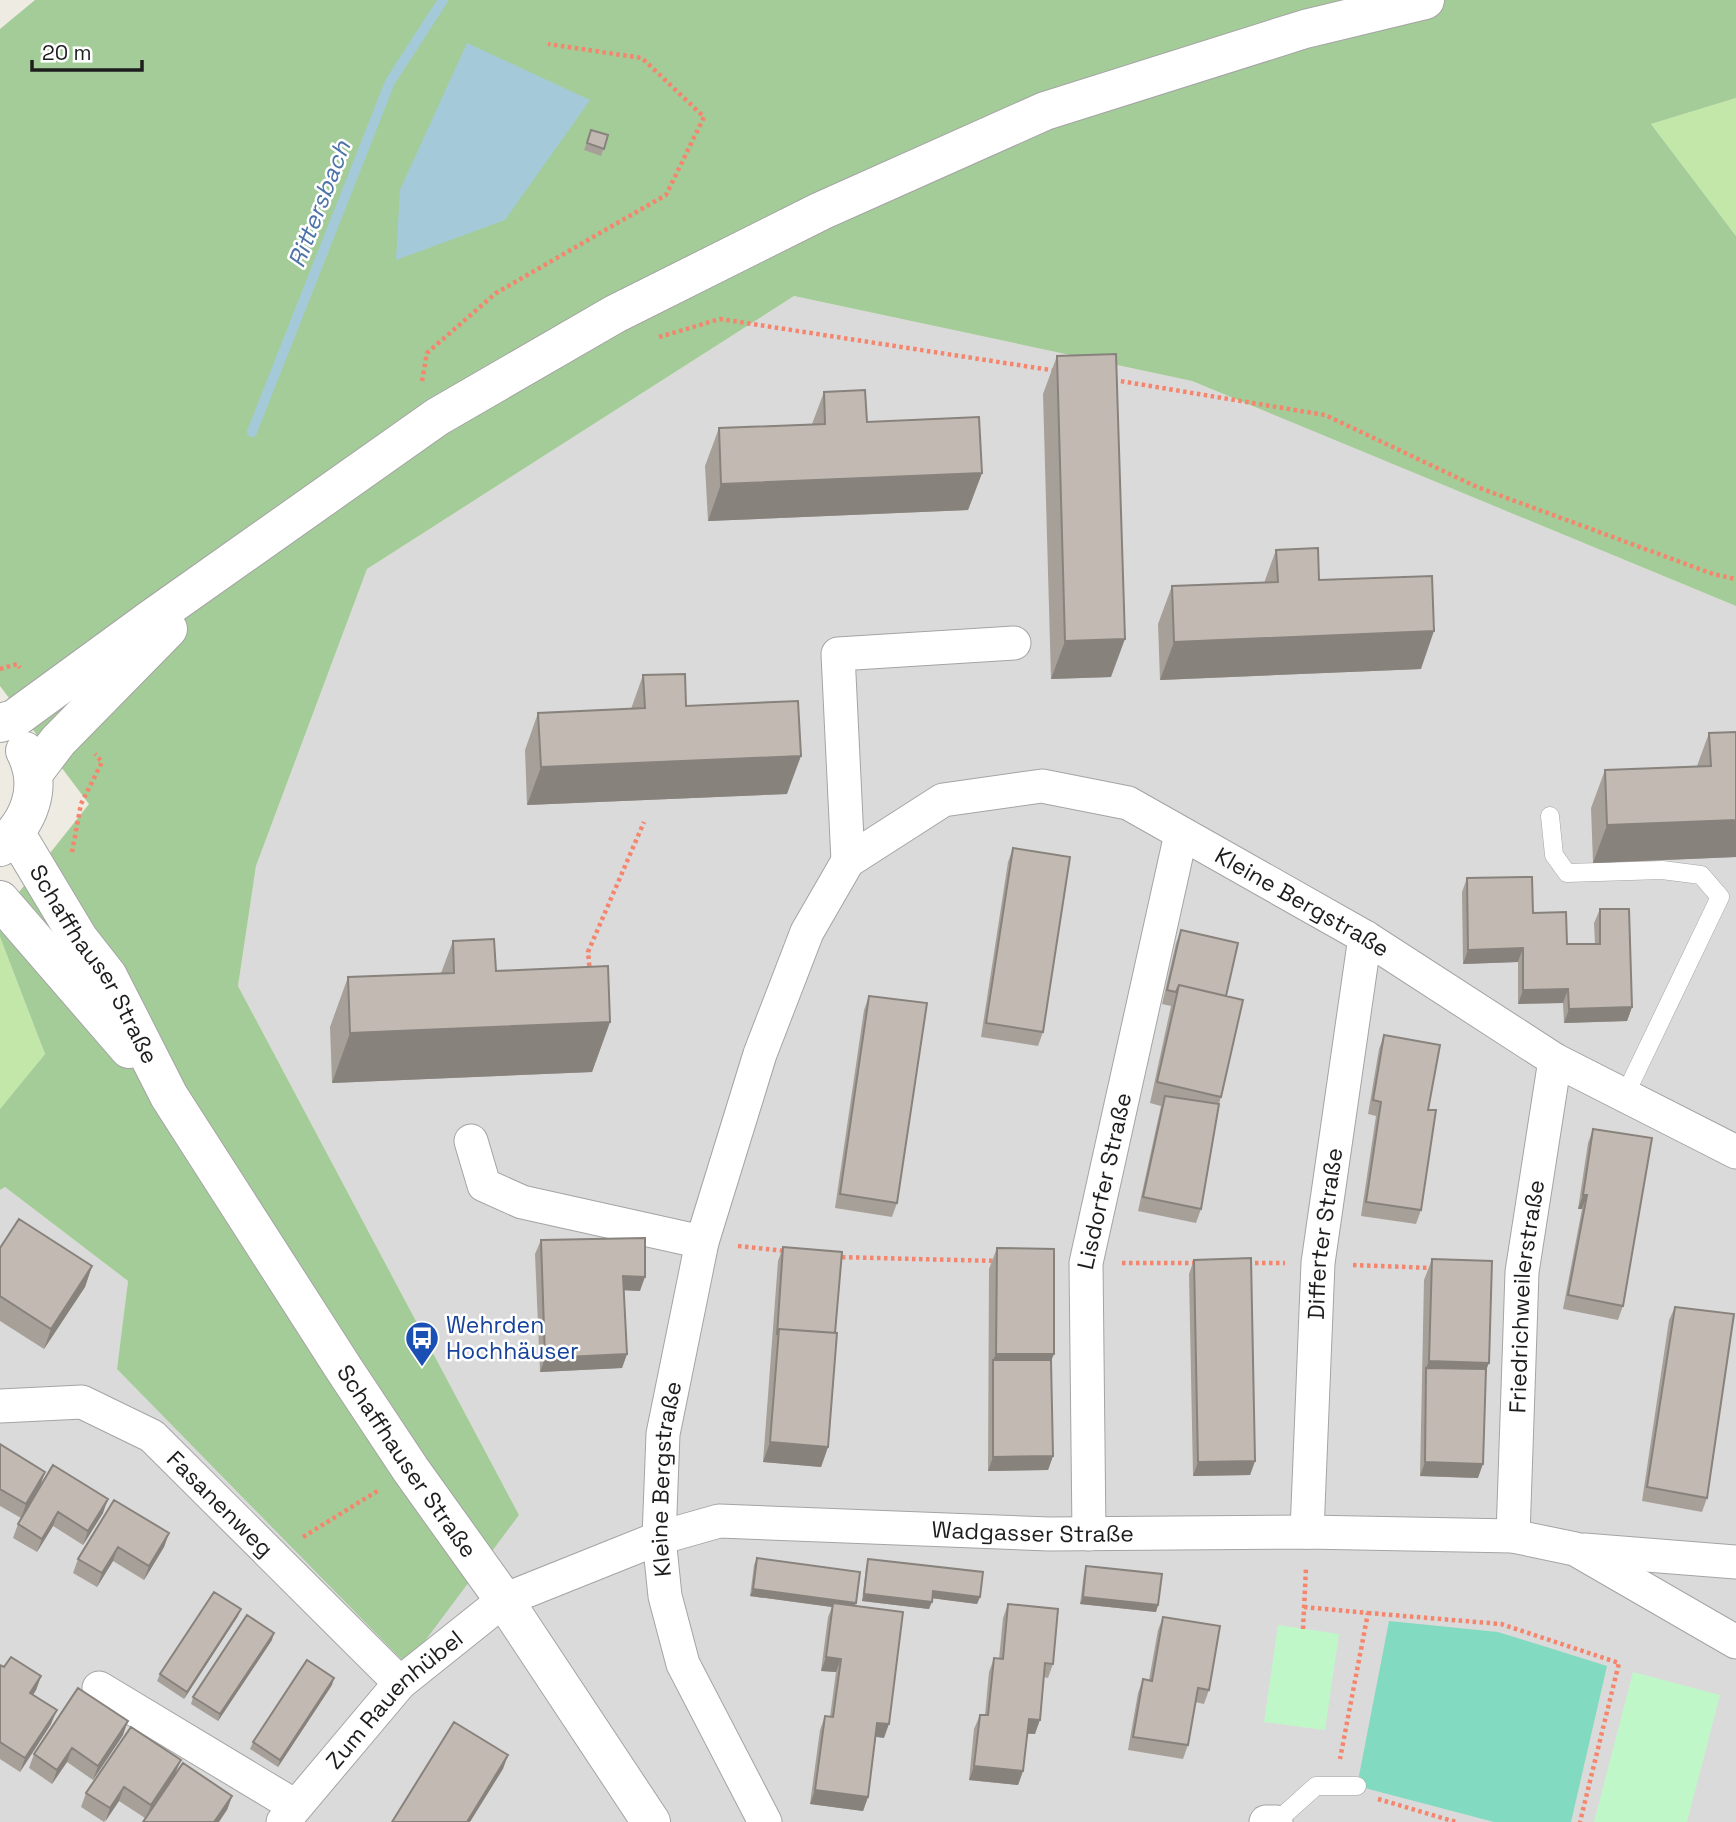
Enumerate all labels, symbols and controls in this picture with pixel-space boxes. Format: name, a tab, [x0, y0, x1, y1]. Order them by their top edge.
scale bar	[32, 28, 142, 72]
text: 20 m	[42, 39, 92, 66]
water label: Rittersbach	[281, 135, 358, 272]
street label: Kleine Bergstraße	[1209, 840, 1395, 964]
street label: Schaffhauser Straße	[23, 859, 165, 1069]
street label: Lisdorfer Straße	[1070, 1090, 1138, 1272]
street label: Differter Straße	[1301, 1146, 1349, 1320]
street label: Friedrichweilerstraße	[1502, 1178, 1551, 1414]
place label: Wehrden Hochhäuser	[446, 1310, 579, 1366]
bus stop icon: Wehrden Hochhäuser	[403, 1319, 441, 1368]
street label: Schaffhauser Straße	[330, 1359, 484, 1564]
street label: Kleine Bergstraße	[644, 1379, 688, 1578]
street label: Fasanenweg	[160, 1444, 280, 1563]
street label: Wadgasser Straße	[931, 1514, 1134, 1549]
street label: Zum Rauenhübel	[319, 1624, 469, 1775]

